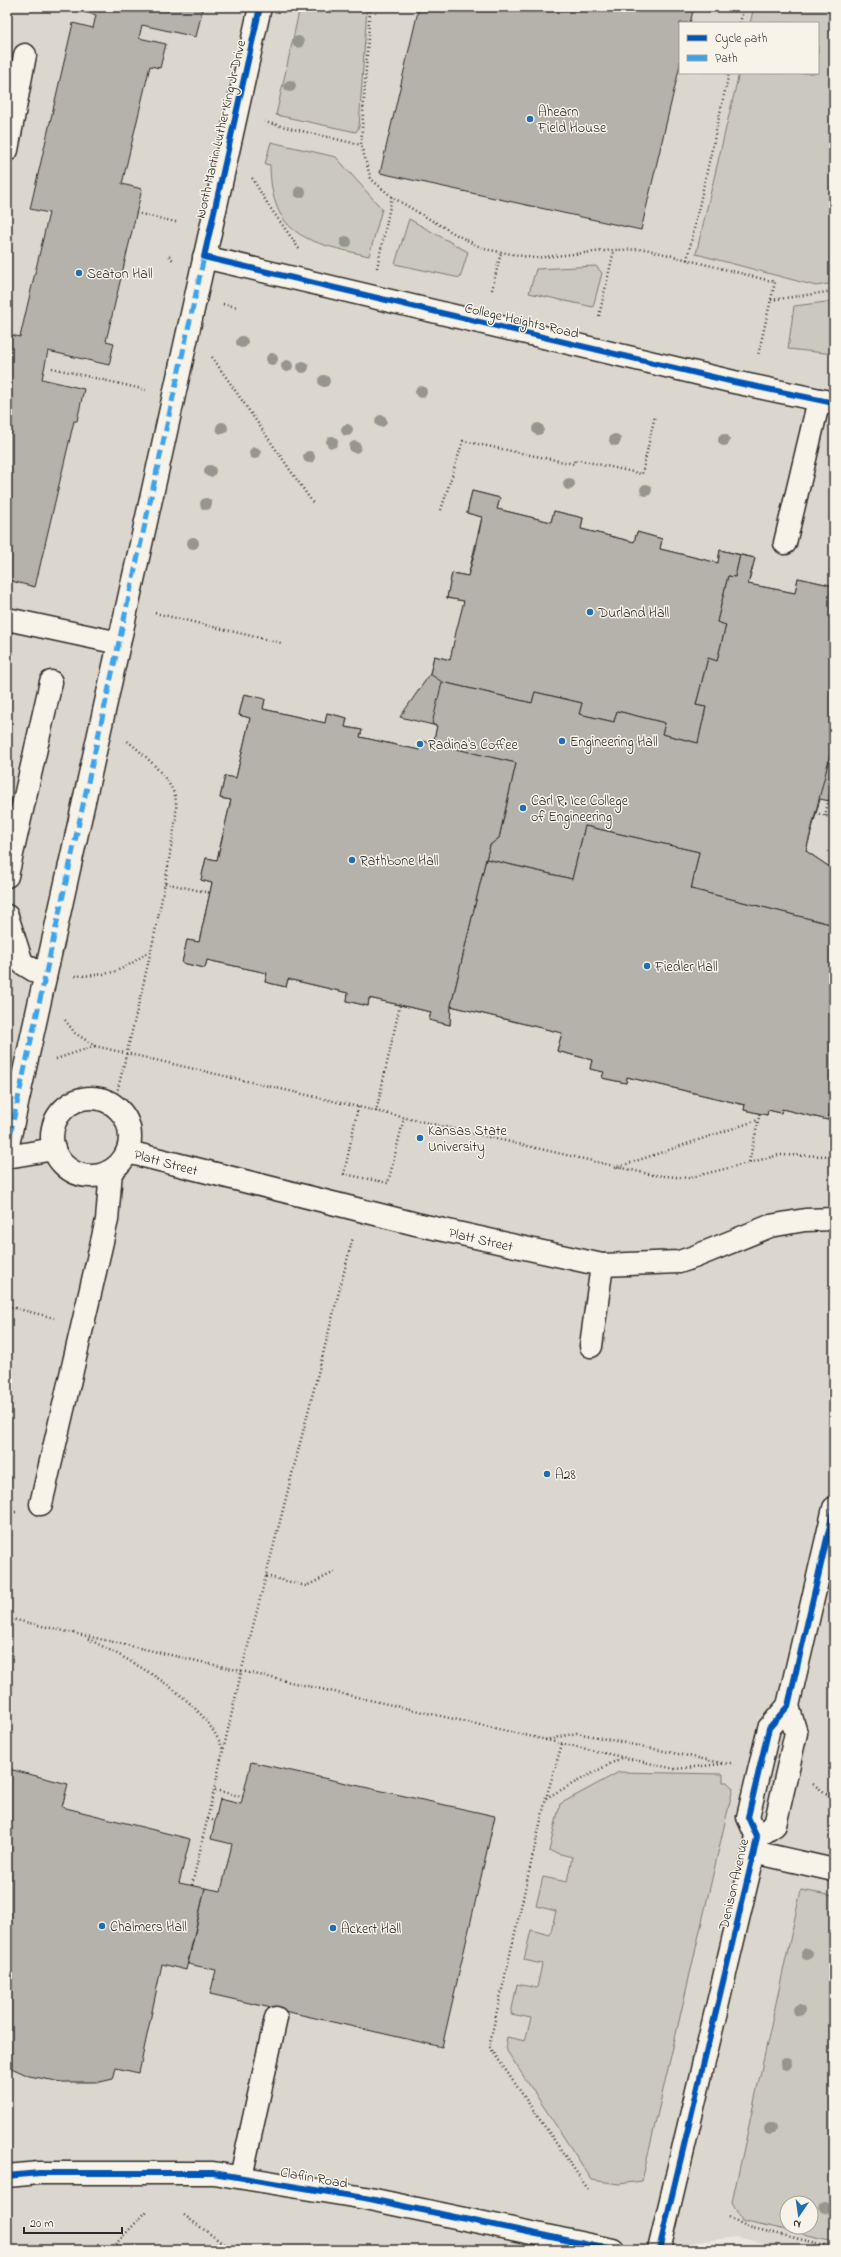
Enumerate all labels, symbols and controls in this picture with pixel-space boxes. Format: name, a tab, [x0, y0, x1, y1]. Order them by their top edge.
legend	[679, 22, 819, 74]
text: Cycle path	[715, 30, 767, 49]
street label: North Martin Luther King Jr Drive	[191, 37, 253, 221]
text: Path	[715, 50, 738, 68]
place label: Ahearn Field House	[537, 102, 607, 139]
marker: Ahearn Field House	[525, 114, 535, 124]
place label: Seaton Hall	[87, 264, 153, 285]
marker: Seaton Hall	[74, 268, 84, 278]
street label: College Heights Road	[462, 298, 581, 346]
place label: Durland Hall	[597, 603, 669, 624]
marker: Durland Hall	[585, 607, 595, 617]
place label: Engineering Hall	[570, 732, 658, 754]
place label: Radina's Coffee	[428, 735, 519, 756]
marker: Engineering Hall	[557, 736, 567, 746]
marker: Radina's Coffee	[415, 739, 425, 749]
place label: Carl R. Ice College of Engineering	[531, 791, 629, 829]
marker: Carl R. Ice College of Engineering	[518, 803, 528, 813]
place label: Rathbone Hall	[360, 851, 438, 872]
marker: Rathbone Hall	[347, 855, 357, 865]
place label: Fiedler Hall	[654, 957, 718, 978]
marker: Fiedler Hall	[642, 961, 652, 971]
place label: Kansas State University	[428, 1121, 508, 1159]
marker: Kansas State University	[415, 1133, 425, 1143]
street label: Platt Street	[131, 1145, 200, 1182]
street label: Platt Street	[446, 1223, 515, 1258]
place label: A28	[555, 1465, 576, 1486]
marker: A28	[542, 1469, 552, 1479]
street label: Denison Avenue	[714, 1836, 755, 1933]
place label: Chalmers Hall	[110, 1917, 187, 1938]
place label: Ackert Hall	[341, 1919, 401, 1940]
marker: Chalmers Hall	[97, 1921, 107, 1931]
marker: Ackert Hall	[328, 1923, 338, 1933]
street label: Claflin Road	[278, 2162, 349, 2195]
north arrow	[779, 2195, 819, 2235]
scale bar	[24, 2209, 122, 2235]
text: 20 m	[30, 2215, 53, 2233]
text: N	[792, 2215, 802, 2232]

